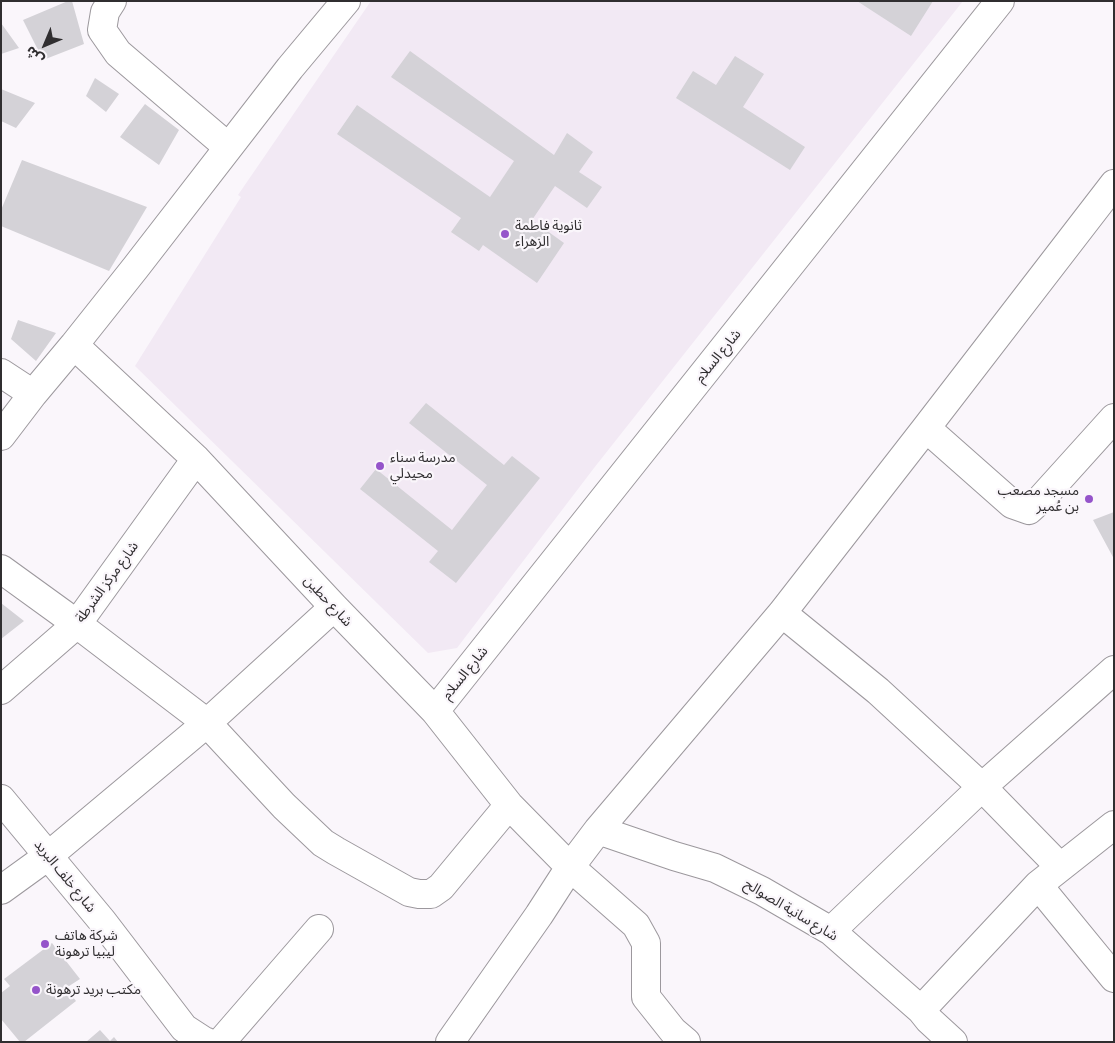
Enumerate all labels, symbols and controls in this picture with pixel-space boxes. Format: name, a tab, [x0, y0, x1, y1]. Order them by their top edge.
north arrow	[20, 20, 70, 70]
text: ش	[22, 43, 47, 68]
place label: ثانوية فاطمة الزهراء	[515, 218, 582, 250]
marker: ثانوية فاطمة الزهراء	[499, 228, 511, 240]
street label: شارع السلام	[691, 326, 745, 386]
place label: مدرسة سناء محيدلي	[390, 450, 456, 482]
marker: مدرسة سناء محيدلي	[374, 460, 386, 472]
place label: مسجد مصعب بن عُمير	[998, 483, 1079, 516]
marker: مسجد مصعب بن عُمير	[1083, 493, 1095, 505]
street label: شارع مركز الشرطة	[72, 538, 142, 626]
street label: شارع حطين	[300, 572, 356, 630]
street label: شارع السلام	[438, 643, 492, 703]
street label: شارع خلف البريد	[31, 836, 99, 916]
street label: شارع سانية الصوالح	[741, 875, 841, 945]
place label: شركة هاتف ليبيا ترهونة	[55, 928, 118, 960]
marker: شركة هاتف ليبيا ترهونة	[39, 938, 51, 950]
place label: مكتب بريد ترهونة	[46, 982, 141, 998]
marker: مكتب بريد ترهونة	[30, 984, 42, 996]

